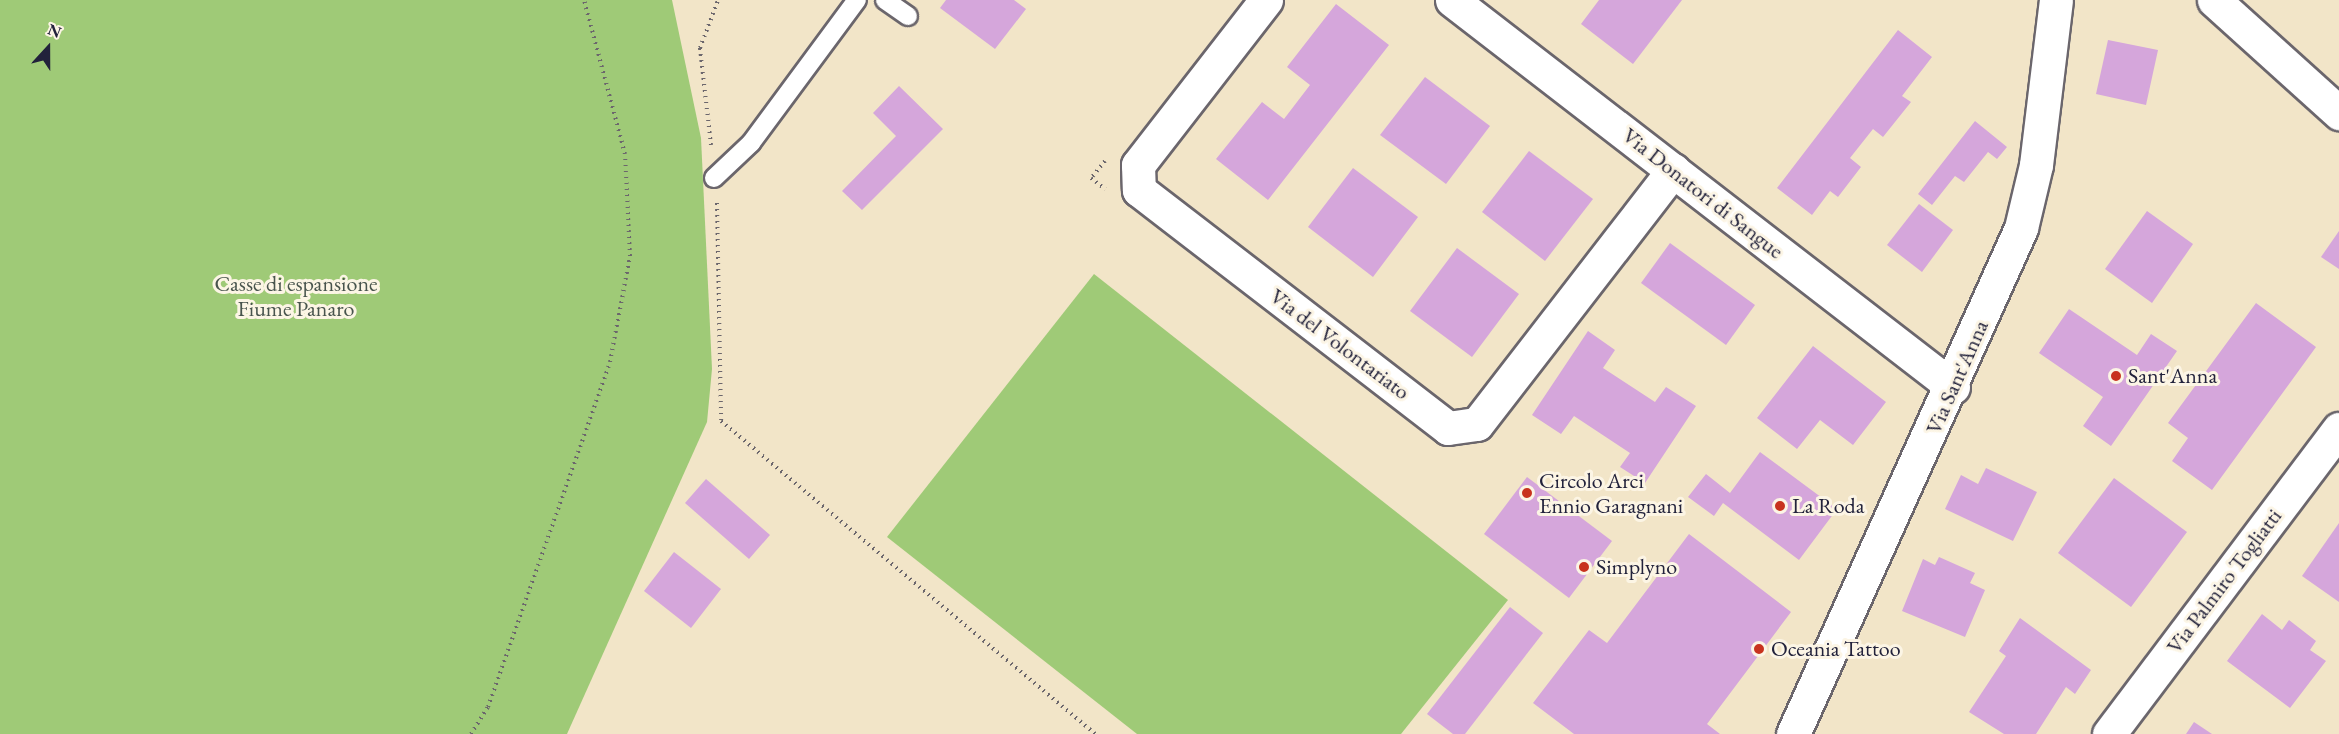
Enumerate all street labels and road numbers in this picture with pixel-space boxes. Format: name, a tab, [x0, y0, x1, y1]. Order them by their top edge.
street label: Via Donatori di Sangue	[1617, 122, 1789, 264]
street label: Via del Volontariato	[1265, 283, 1415, 405]
street label: Via Sant'Anna	[1920, 316, 1994, 438]
street label: Via Palmiro Togliatti	[2161, 503, 2287, 659]

